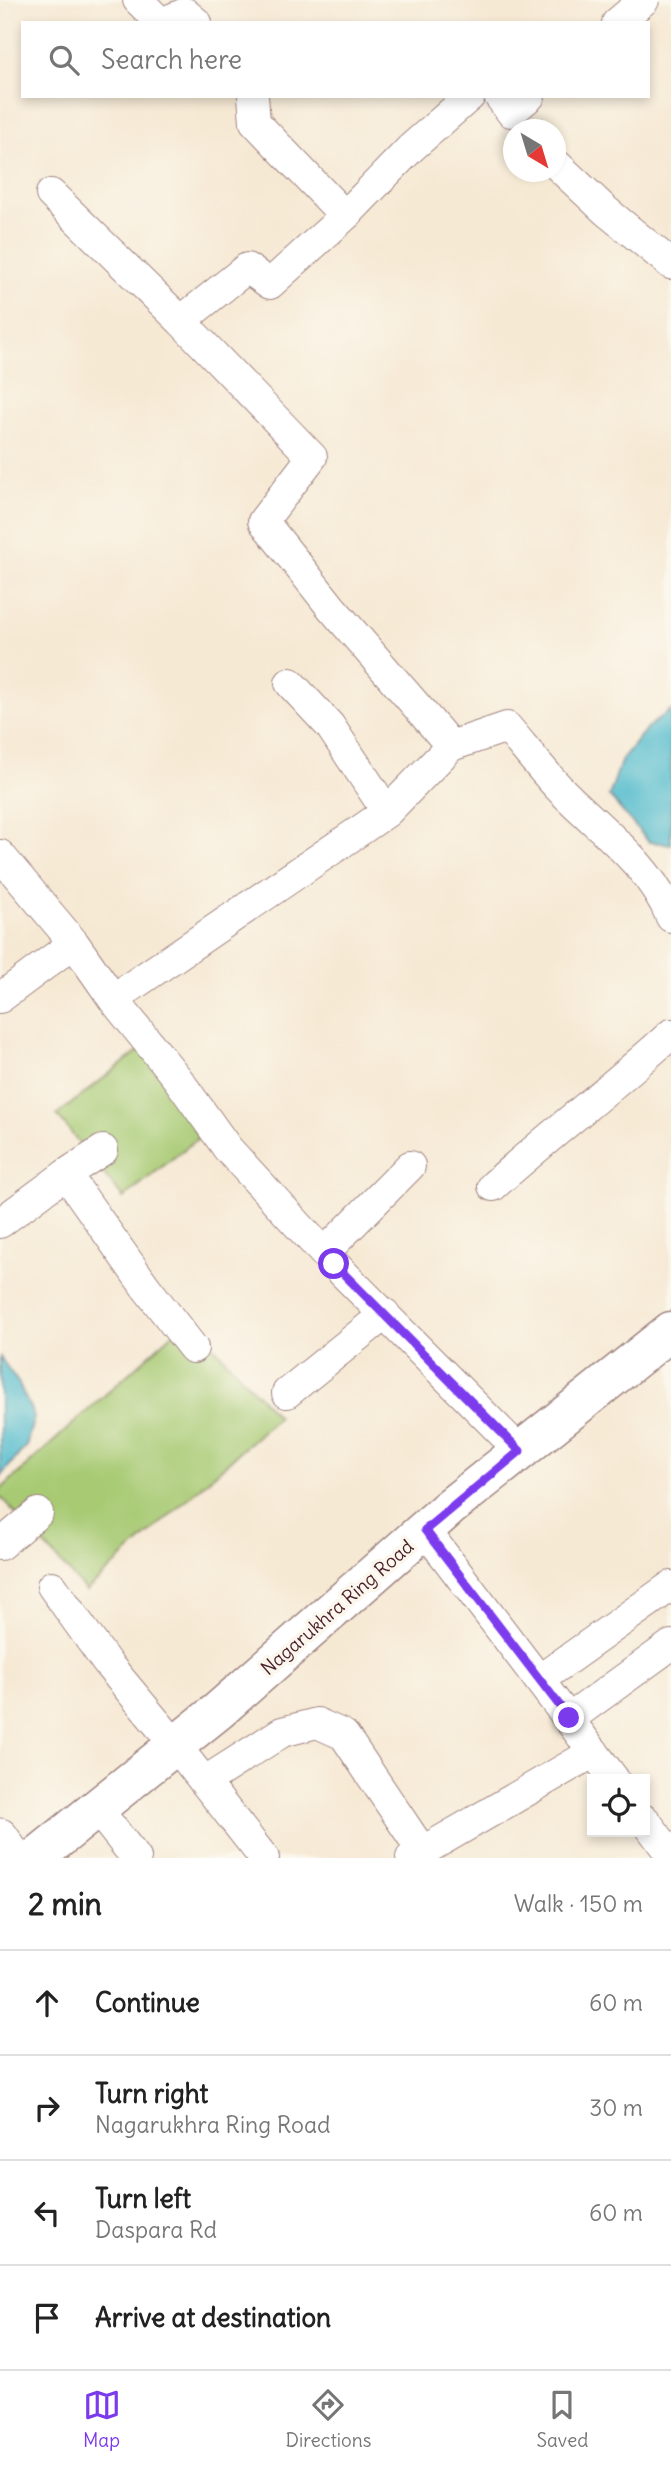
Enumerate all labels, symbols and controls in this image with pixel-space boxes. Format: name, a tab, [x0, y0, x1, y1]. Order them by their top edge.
search box	[21, 21, 650, 98]
icon: search	[45, 41, 83, 79]
text: Search here	[101, 43, 242, 76]
north arrow	[503, 119, 566, 182]
route start	[318, 1248, 349, 1279]
street label: Nagarukhra Ring Road	[256, 1534, 418, 1680]
route end	[553, 1702, 584, 1733]
map controls	[587, 1774, 650, 1837]
button: locate	[587, 1774, 650, 1837]
text: 2 min	[28, 1885, 102, 1923]
text: Walk · 150 m	[514, 1889, 643, 1918]
icon: ahead	[28, 1984, 66, 2022]
text: Continue	[95, 1986, 200, 2019]
text: 60 m	[589, 1988, 643, 2017]
text: Turn right	[95, 2077, 208, 2110]
icon: right	[28, 2089, 66, 2127]
text: 30 m	[589, 2093, 643, 2122]
text: Nagarukhra Ring Road	[95, 2110, 331, 2139]
text: Turn left	[95, 2182, 191, 2215]
icon: left	[28, 2194, 66, 2232]
text: 60 m	[589, 2198, 643, 2227]
text: Daspara Rd	[95, 2215, 217, 2244]
icon: arrive	[28, 2299, 66, 2337]
text: Arrive at destination	[95, 2301, 331, 2334]
tab: Map	[83, 2386, 121, 2452]
tab: Directions	[286, 2386, 371, 2452]
tab: Saved	[536, 2386, 588, 2452]

